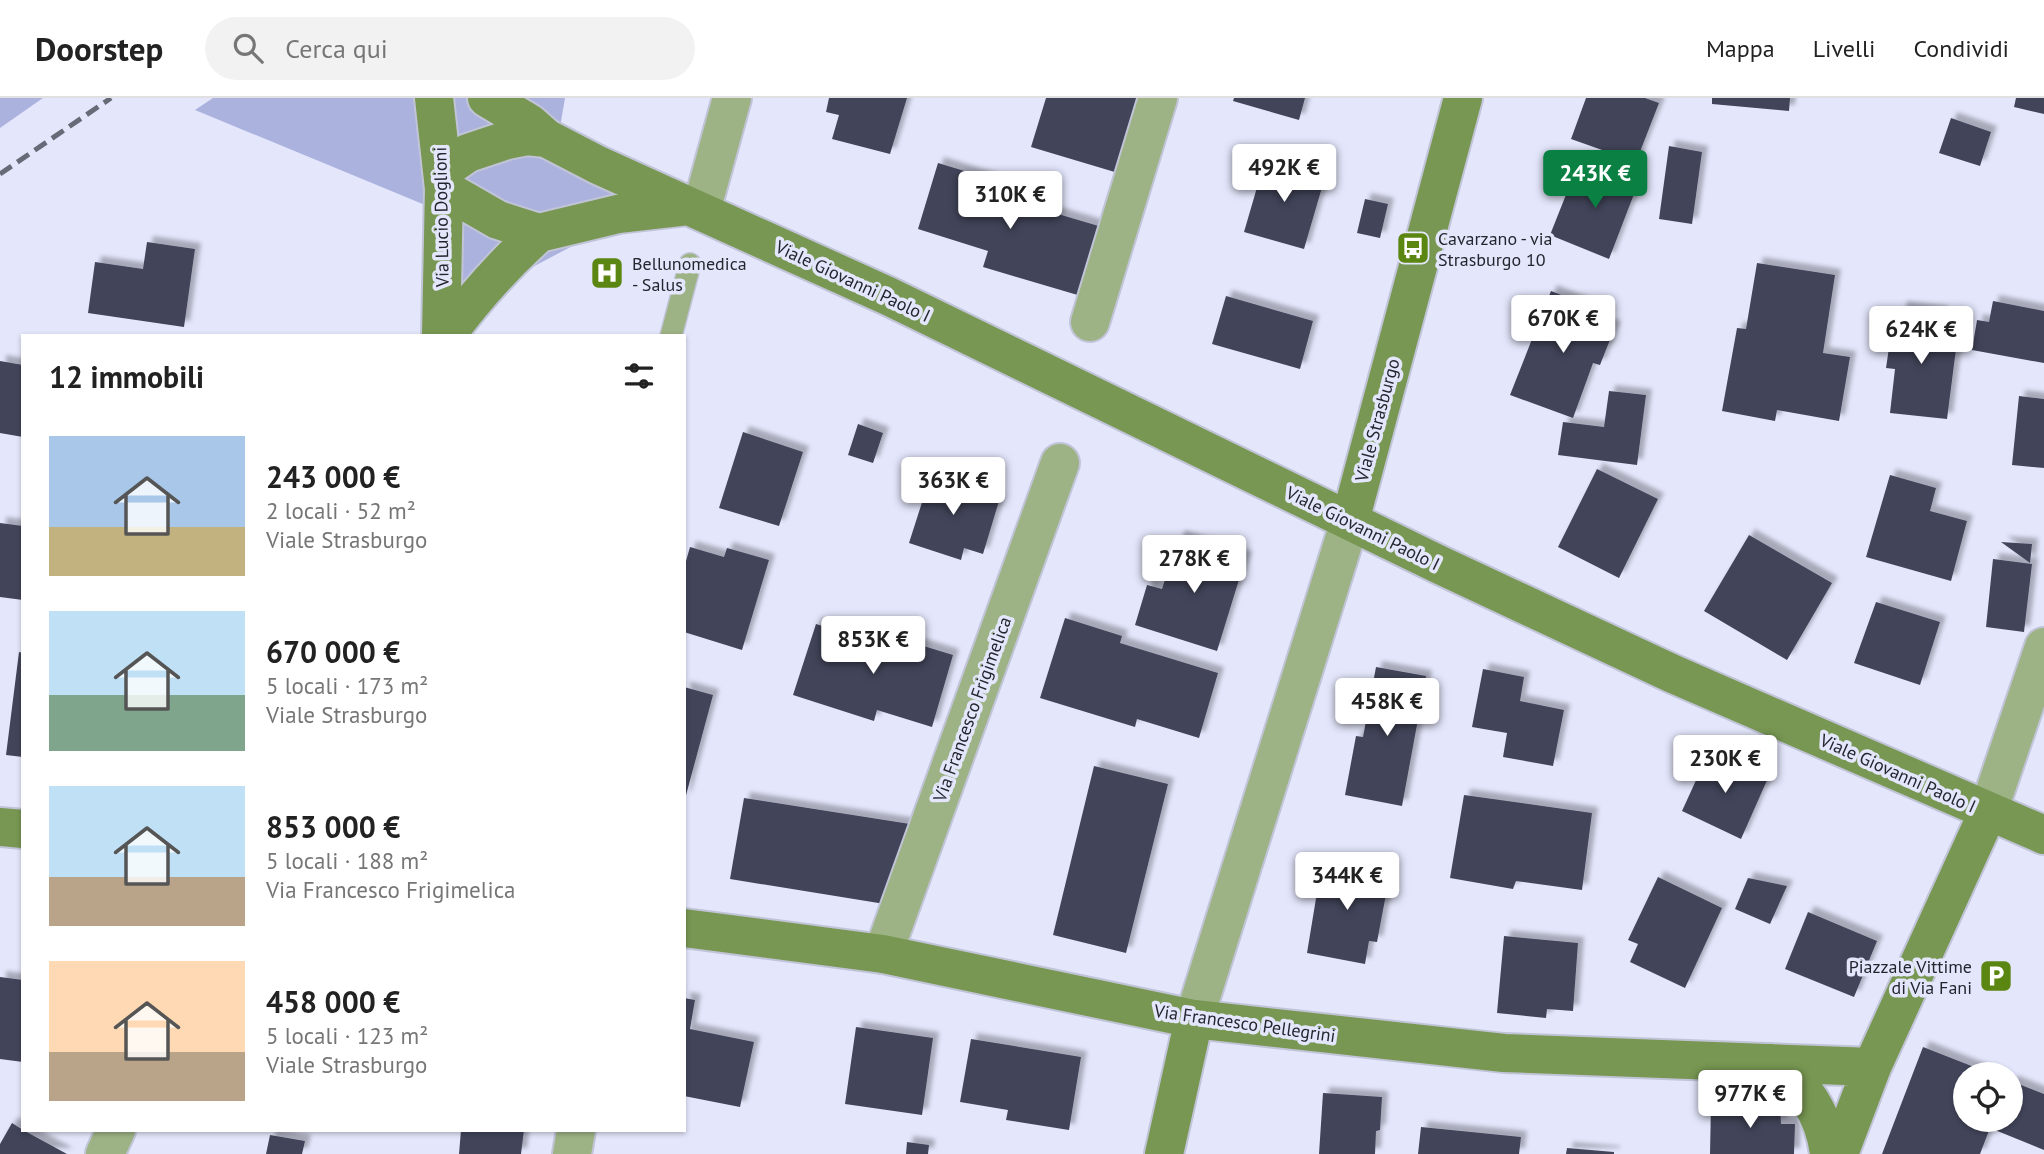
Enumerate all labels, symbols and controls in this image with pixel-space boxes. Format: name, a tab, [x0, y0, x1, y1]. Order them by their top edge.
search box	[205, 17, 695, 80]
text: Doorstep	[35, 27, 163, 70]
icon: search	[229, 29, 267, 67]
text: Cerca qui	[285, 32, 388, 65]
text: Mappa	[1706, 33, 1775, 64]
text: Livelli	[1813, 33, 1875, 64]
text: Condividi	[1913, 33, 2009, 64]
pin: 492K €	[1227, 144, 1341, 204]
street label: Via Lucio Doglioni	[428, 147, 454, 288]
pin: 243K €	[1538, 150, 1652, 210]
text: 492K €	[1248, 152, 1320, 181]
text: 243K €	[1559, 158, 1631, 187]
pin: 310K €	[953, 172, 1067, 231]
text: 310K €	[974, 179, 1046, 208]
place label: Cavarzano - via Strasburgo 10	[1438, 227, 1552, 271]
bus stop icon: Cavarzano - via Strasburgo 10	[1394, 229, 1432, 267]
street label: Viale Giovanni Paolo I	[771, 235, 934, 327]
place label: Bellunomedica - Salus	[632, 252, 747, 296]
hospital icon: Bellunomedica - Salus	[588, 254, 626, 292]
pin: 670K €	[1506, 296, 1620, 355]
text: 670K €	[1527, 303, 1599, 332]
pin: 624K €	[1864, 306, 1978, 366]
text: 624K €	[1885, 314, 1957, 343]
street label: Viale Strasburgo	[1349, 356, 1404, 485]
text: 12 immobili	[49, 357, 204, 396]
icon: filters	[620, 357, 658, 395]
text: 243 000 €	[266, 457, 400, 496]
pin: 363K €	[896, 458, 1010, 517]
icon: home	[105, 464, 189, 548]
text: 363K €	[917, 465, 989, 494]
street label: Viale Giovanni Paolo I	[1281, 480, 1444, 575]
text: 2 locali · 52 m²	[266, 496, 416, 525]
text: Viale Strasburgo	[266, 525, 427, 554]
pin: 278K €	[1137, 536, 1251, 595]
text: 278K €	[1158, 543, 1230, 572]
street label: Via Francesco Frigimelica	[927, 613, 1016, 806]
pin: 853K €	[816, 616, 930, 676]
text: 853K €	[837, 624, 909, 653]
text: 670 000 €	[266, 632, 400, 671]
icon: home	[105, 639, 189, 723]
text: 5 locali · 173 m²	[266, 671, 428, 700]
pin: 458K €	[1330, 678, 1444, 738]
text: 458K €	[1351, 686, 1423, 715]
text: Viale Strasburgo	[266, 700, 427, 729]
street label: Viale Giovanni Paolo I	[1816, 728, 1980, 818]
pin: 230K €	[1668, 736, 1782, 795]
text: 230K €	[1689, 743, 1761, 772]
text: 853 000 €	[266, 807, 400, 846]
icon: home	[105, 814, 189, 898]
text: 5 locali · 188 m²	[266, 846, 428, 875]
pin: 344K €	[1290, 852, 1404, 912]
text: 344K €	[1311, 860, 1383, 889]
text: Via Francesco Frigimelica	[266, 875, 515, 904]
place label: Piazzale Vittime di Via Fani	[1849, 955, 1972, 999]
parking icon: Piazzale Vittime di Via Fani	[1977, 957, 2015, 995]
text: 458 000 €	[266, 982, 400, 1021]
icon: home	[105, 989, 189, 1073]
street label: Via Francesco Pellegrini	[1152, 999, 1337, 1047]
text: 5 locali · 123 m²	[266, 1021, 428, 1050]
text: Viale Strasburgo	[266, 1050, 427, 1079]
map controls	[1953, 1062, 2023, 1132]
button: locate	[1953, 1062, 2023, 1132]
pin: 977K €	[1693, 1070, 1807, 1130]
text: 977K €	[1714, 1078, 1786, 1107]

